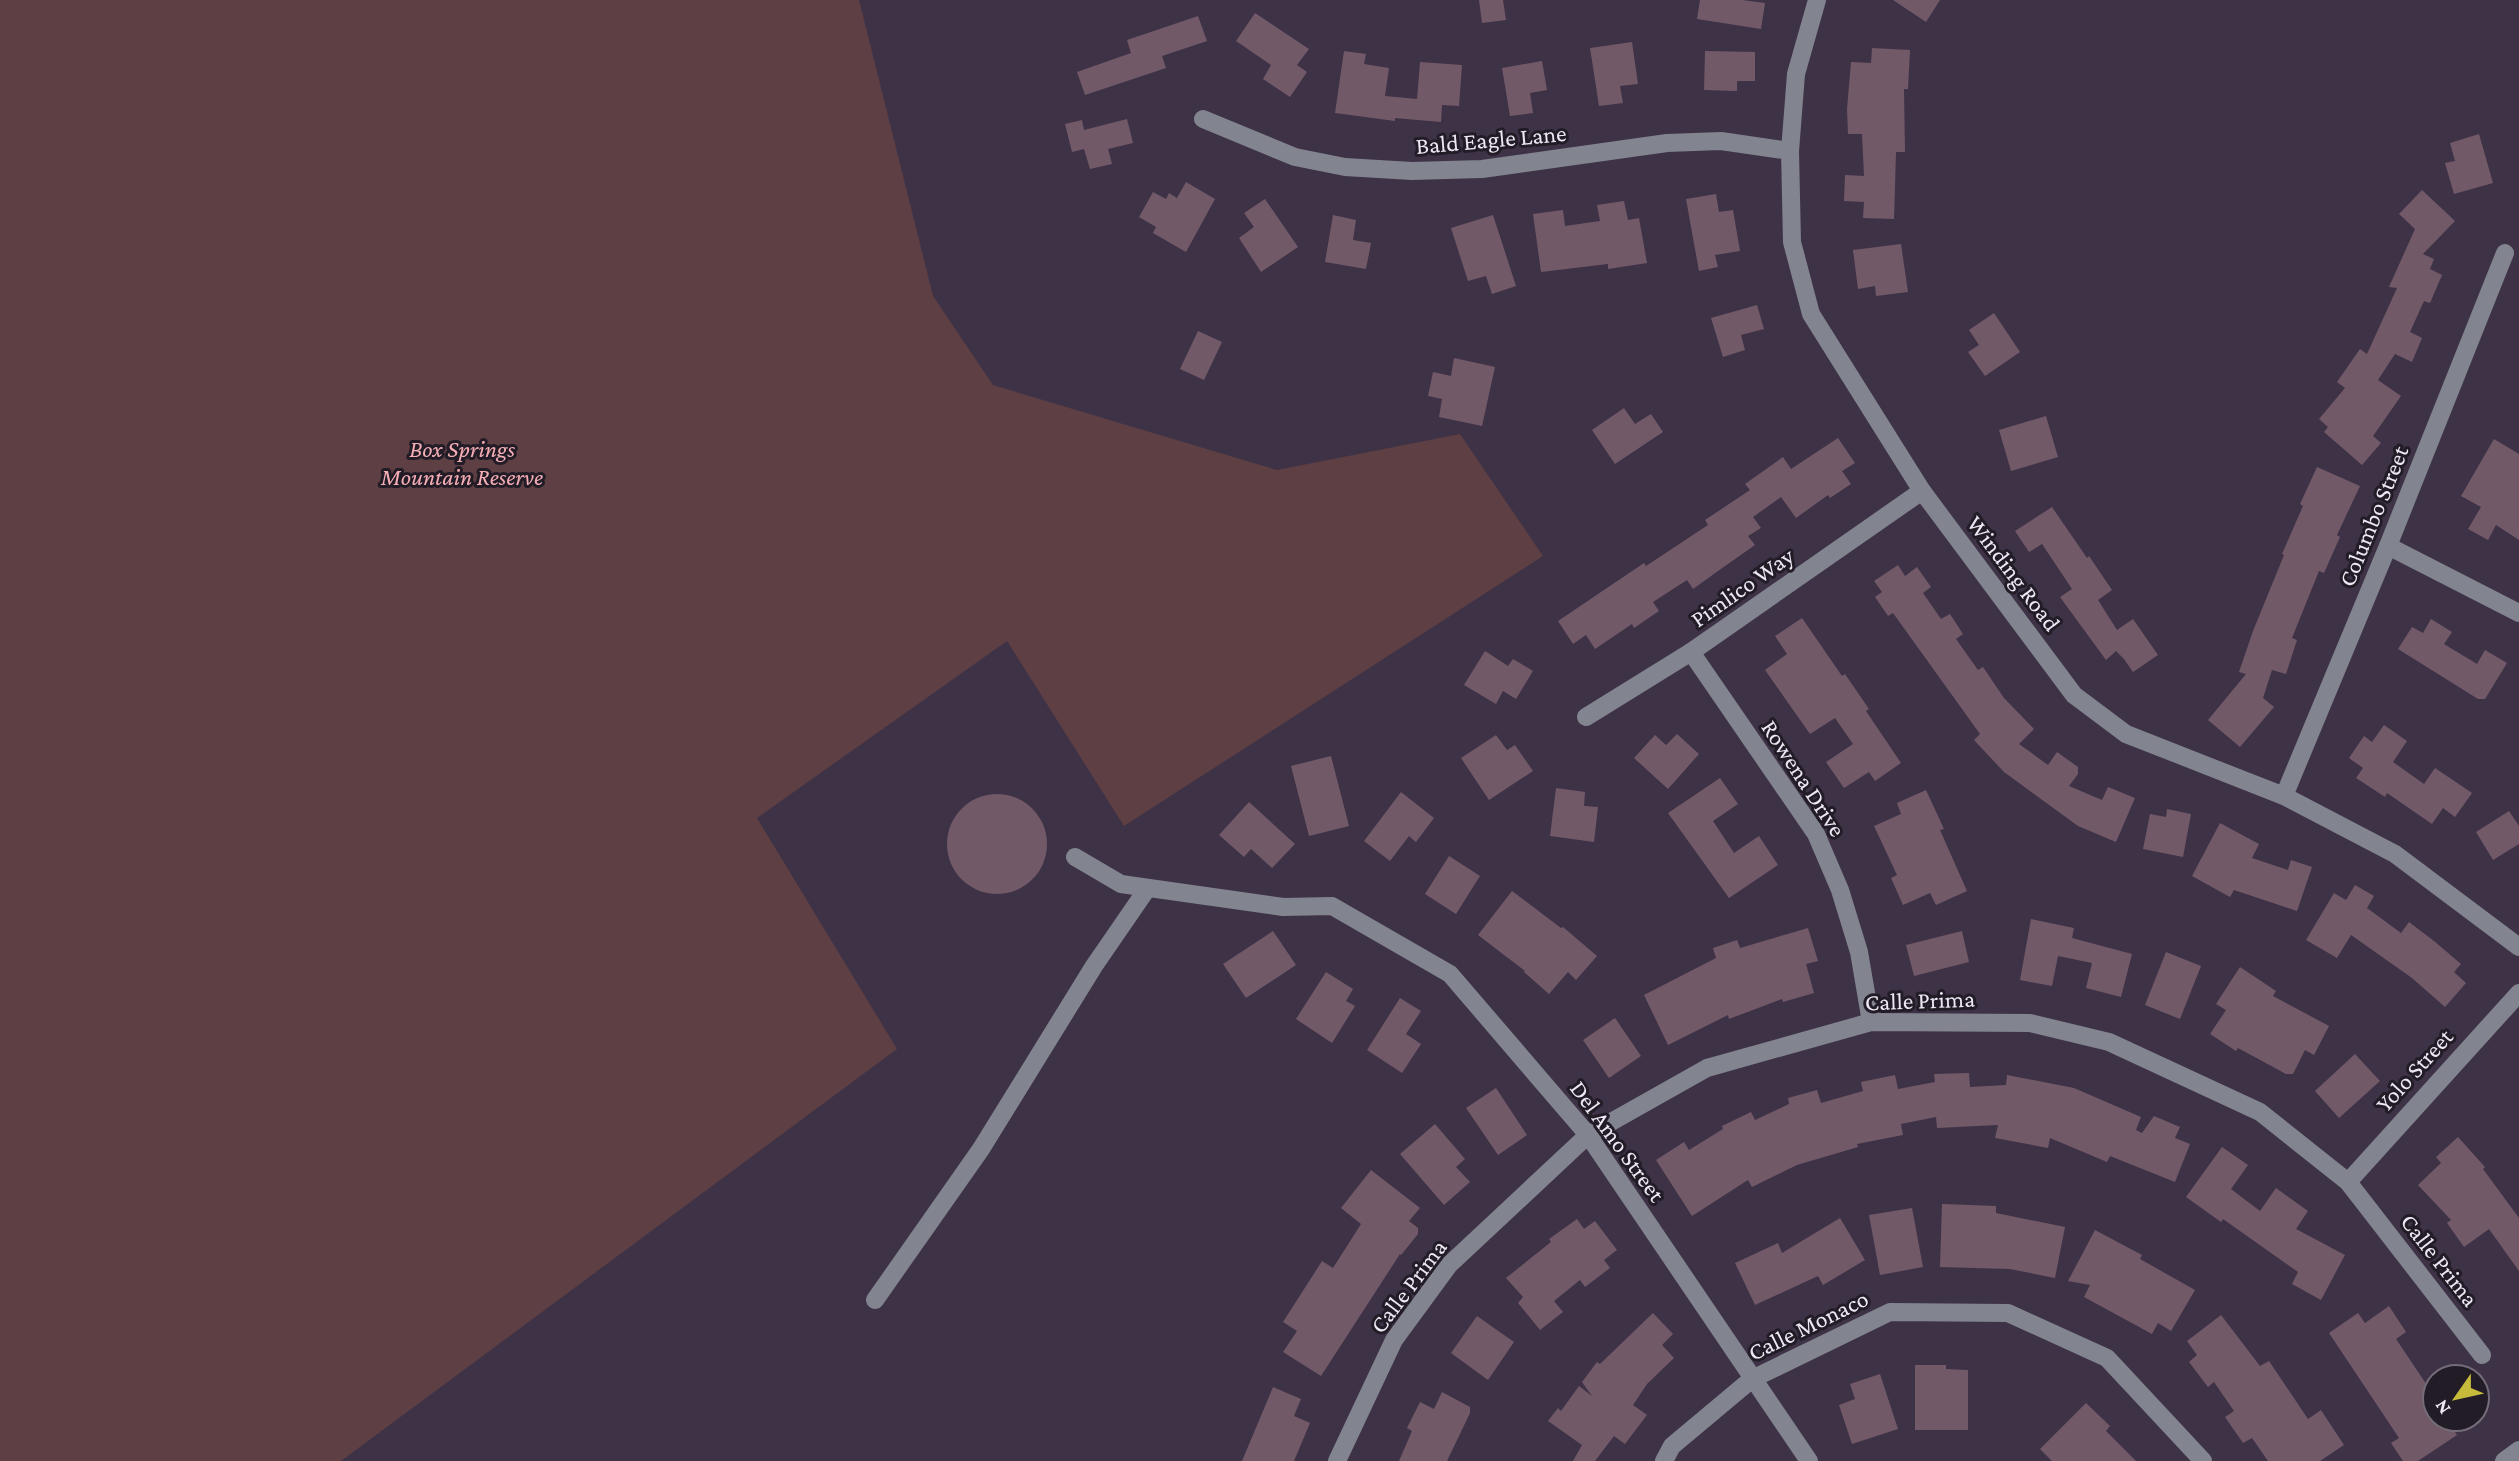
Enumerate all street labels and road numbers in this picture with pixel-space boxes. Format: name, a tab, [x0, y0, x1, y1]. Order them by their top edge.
street label: Bald Eagle Lane	[1414, 119, 1568, 159]
street label: Columbo Street	[2333, 441, 2414, 590]
street label: Winding Road	[1962, 510, 2066, 636]
street label: Pimlico Way	[1685, 541, 1799, 632]
street label: Rowena Drive	[1756, 715, 1852, 841]
street label: Calle Prima	[1865, 985, 1975, 1015]
street label: Yolo Street	[2370, 1022, 2459, 1117]
street label: Del Amo Street	[1565, 1075, 1672, 1208]
street label: Calle Prima	[2395, 1208, 2485, 1312]
street label: Calle Prima	[1364, 1234, 1452, 1338]
street label: Calle Monaco	[1743, 1284, 1873, 1366]

